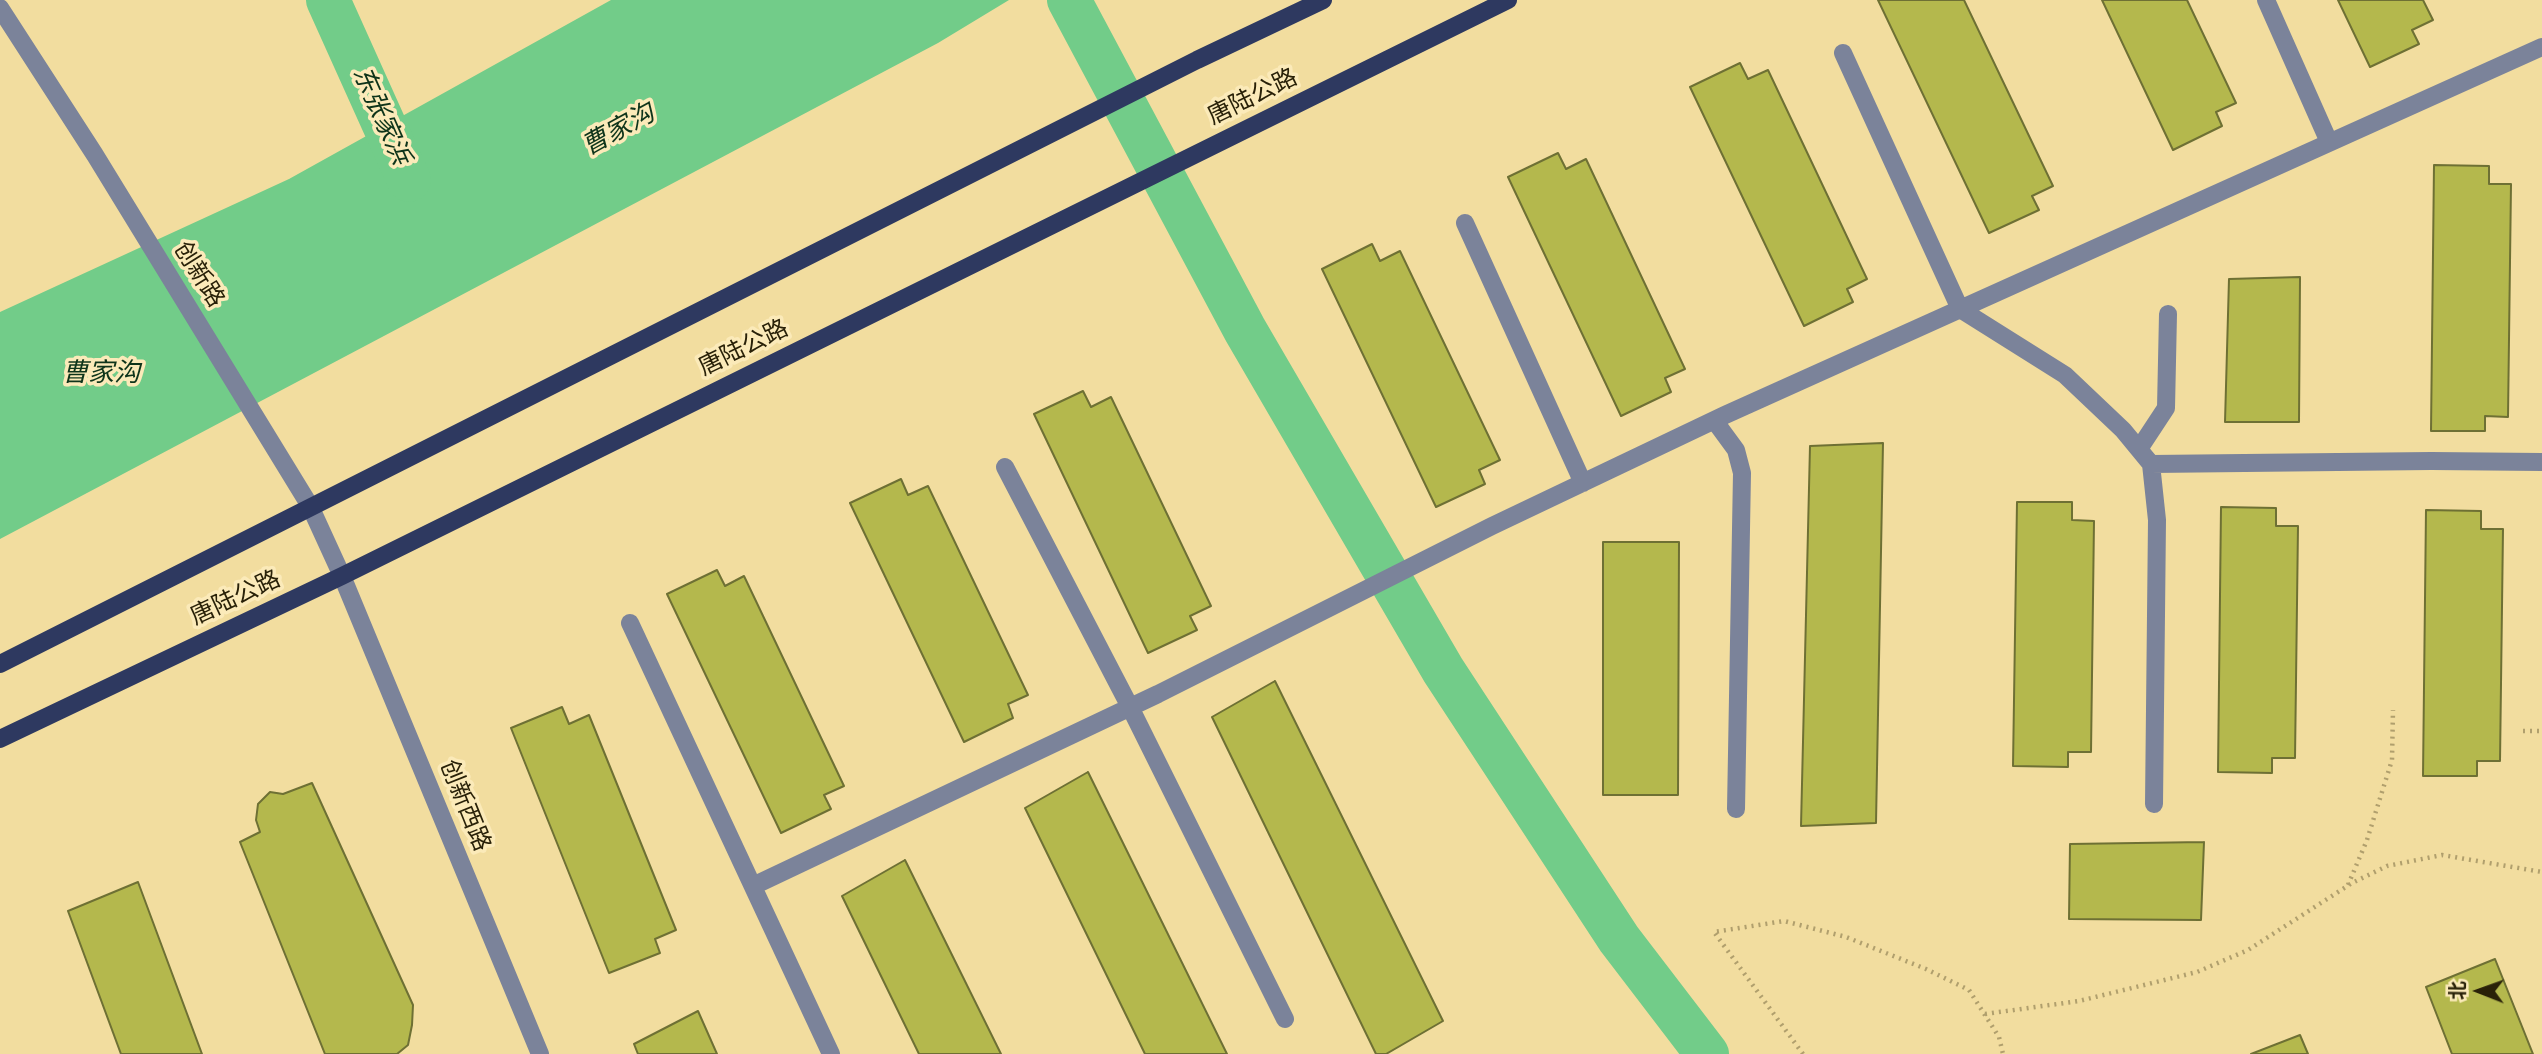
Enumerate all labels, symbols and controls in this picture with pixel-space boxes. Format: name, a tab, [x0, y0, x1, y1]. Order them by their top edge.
water label: 东张家浜	[345, 62, 415, 170]
street label: 唐陆公路	[1204, 64, 1302, 132]
water label: 曹家沟	[577, 98, 661, 164]
street label: 创新路	[167, 237, 229, 313]
street label: 唐陆公路	[695, 315, 793, 383]
water label: 曹家沟	[62, 358, 140, 390]
street label: 唐陆公路	[186, 566, 286, 632]
street label: 创新西路	[433, 756, 495, 856]
north arrow	[2444, 956, 2514, 1026]
text: 北	[2444, 981, 2471, 1000]

